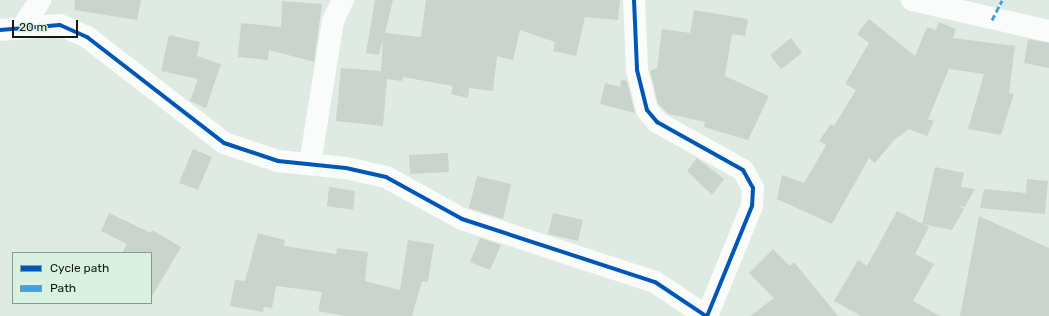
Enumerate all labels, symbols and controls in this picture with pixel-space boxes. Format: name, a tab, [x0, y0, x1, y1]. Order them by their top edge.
scale bar	[14, 12, 80, 38]
text: 20 m	[19, 20, 47, 34]
legend	[12, 252, 152, 304]
text: Cycle path	[50, 261, 109, 275]
text: Path	[50, 281, 76, 295]

